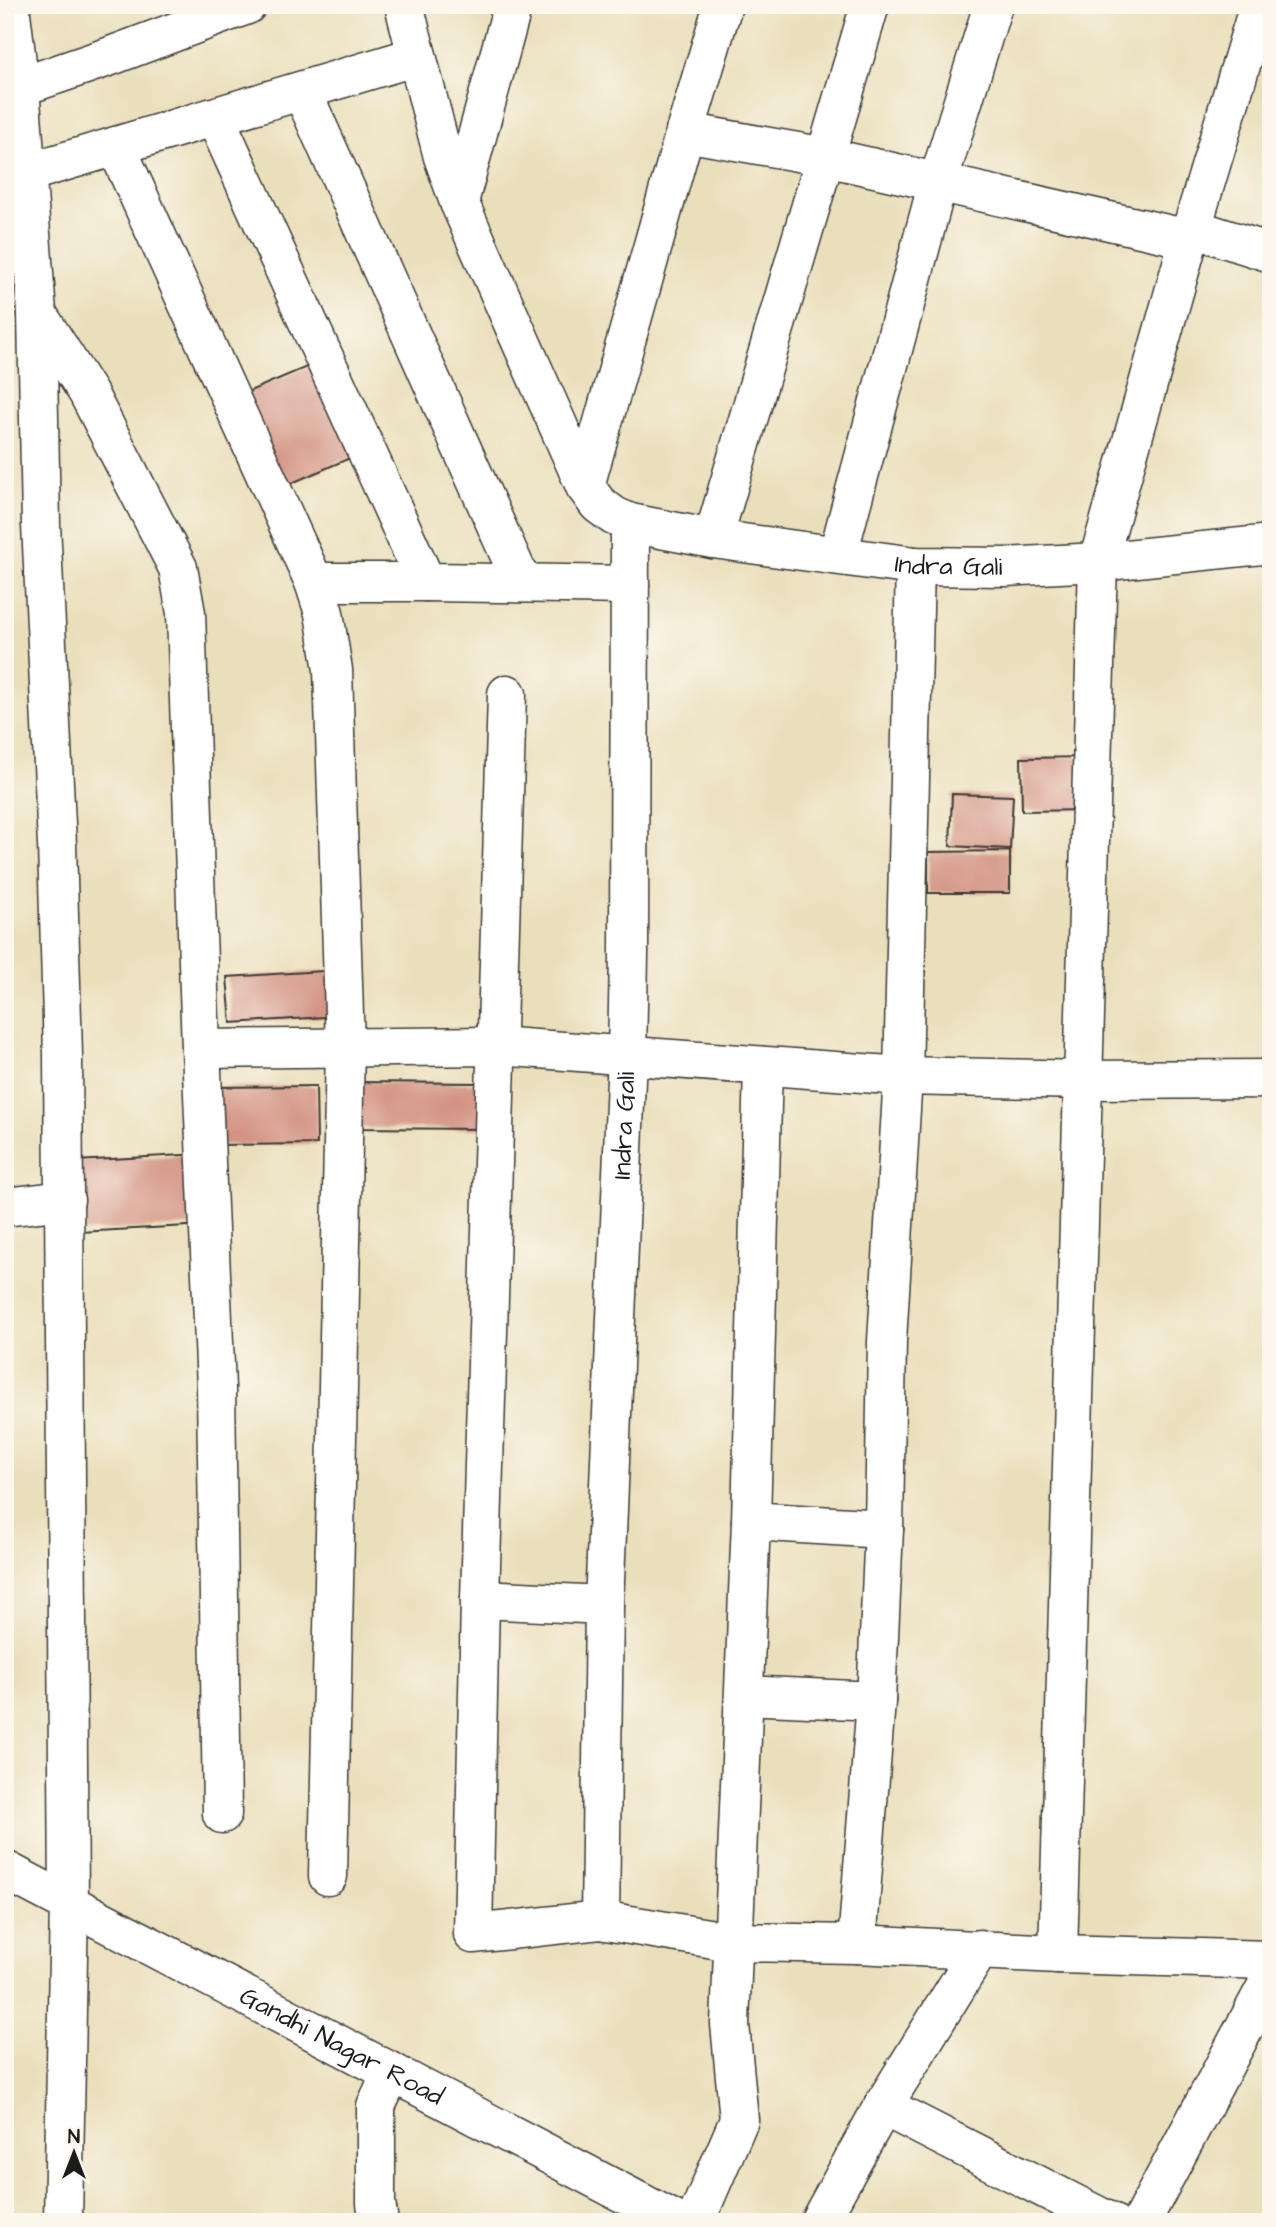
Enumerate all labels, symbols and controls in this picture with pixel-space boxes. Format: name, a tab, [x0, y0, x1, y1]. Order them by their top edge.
street label: Indra Gali	[893, 545, 1003, 585]
street label: Indra Gali	[604, 1071, 644, 1180]
street label: Gandhi Nagar Road	[233, 1978, 450, 2114]
north arrow	[38, 2118, 108, 2188]
text: N	[68, 2124, 80, 2151]

